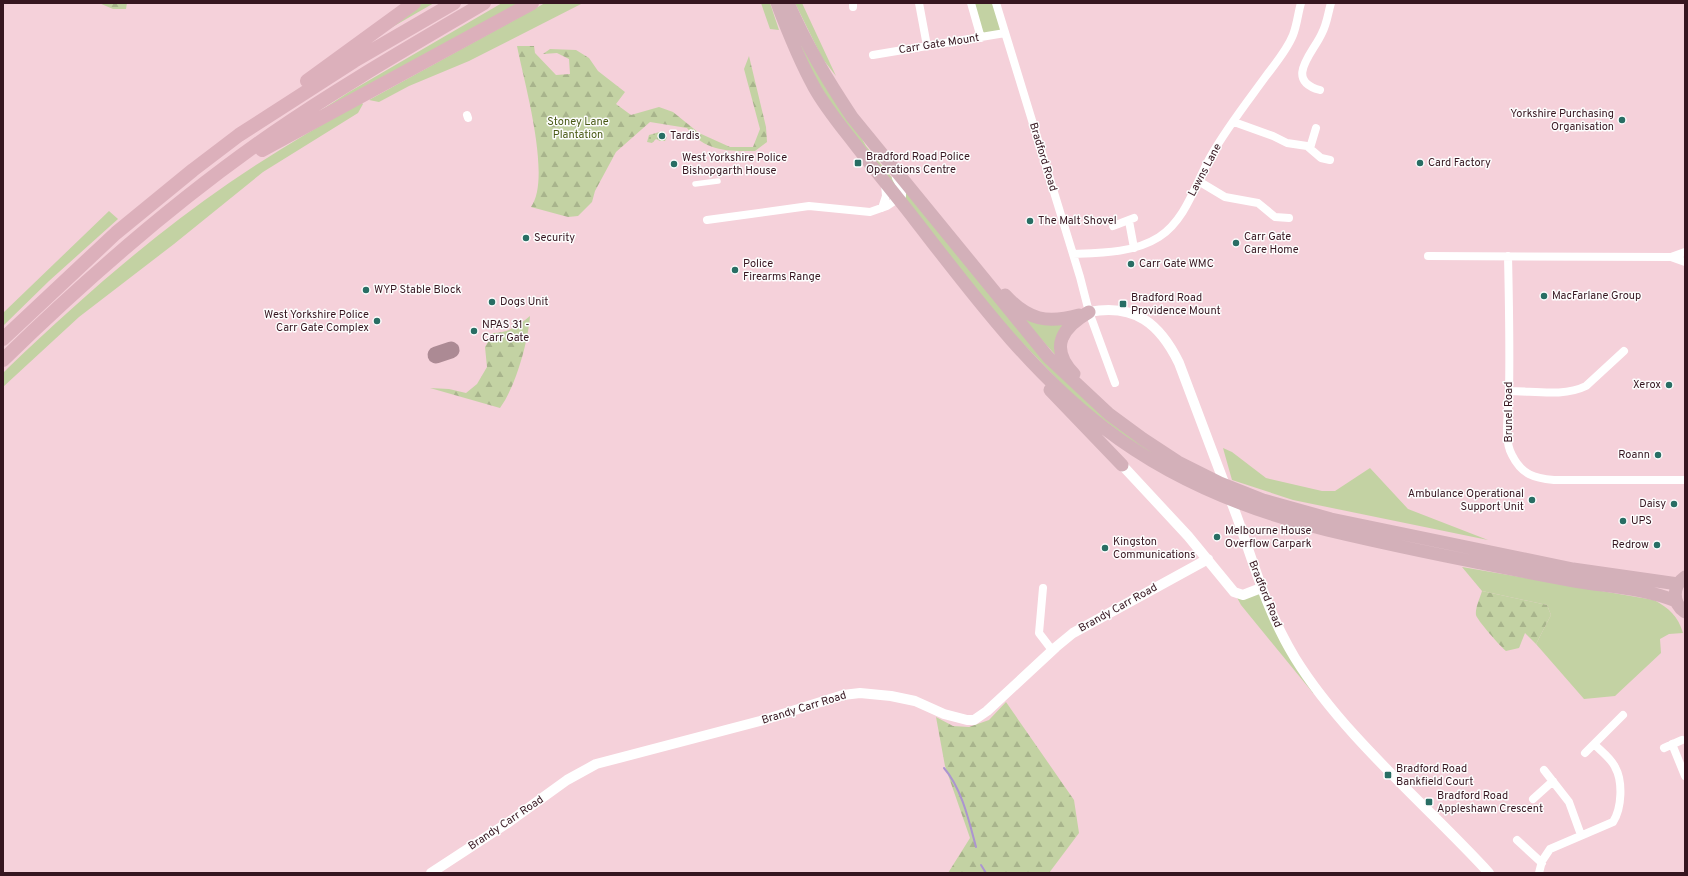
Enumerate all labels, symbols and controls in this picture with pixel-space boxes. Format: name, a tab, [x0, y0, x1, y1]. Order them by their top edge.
street label: Carr Gate Mount	[898, 31, 980, 57]
place label: Yorkshire Purchasing Organisation	[1510, 107, 1614, 134]
park label: Stoney Lane Plantation	[547, 115, 609, 142]
marker: Yorkshire Purchasing Organisation	[1617, 115, 1627, 125]
street label: Bradford Road	[1026, 121, 1060, 193]
place label: Tardis	[670, 129, 700, 143]
marker: Tardis	[657, 131, 667, 141]
street label: Lawns Lane	[1185, 141, 1225, 199]
place label: Bradford Road Police Operations Centre	[866, 150, 970, 177]
place label: West Yorkshire Police Bishopgarth House	[682, 151, 787, 178]
place label: Card Factory	[1428, 156, 1491, 170]
marker: Bradford Road Police Operations Centre	[853, 158, 863, 168]
marker: Card Factory	[1415, 158, 1425, 168]
marker: West Yorkshire Police Bishopgarth House	[669, 159, 679, 169]
place label: The Malt Shovel	[1038, 214, 1117, 228]
marker: The Malt Shovel	[1025, 216, 1035, 226]
place label: Carr Gate Care Home	[1244, 230, 1299, 257]
place label: Security	[534, 231, 575, 245]
marker: Security	[521, 233, 531, 243]
marker: Carr Gate Care Home	[1231, 238, 1241, 248]
place label: Police Firearms Range	[743, 257, 821, 284]
place label: Carr Gate WMC	[1139, 257, 1214, 271]
marker: Carr Gate WMC	[1126, 259, 1136, 269]
marker: Police Firearms Range	[730, 265, 740, 275]
place label: WYP Stable Block	[374, 283, 461, 297]
marker: WYP Stable Block	[361, 285, 371, 295]
place label: MacFarlane Group	[1552, 289, 1641, 303]
place label: Bradford Road Providence Mount	[1131, 291, 1221, 318]
marker: MacFarlane Group	[1539, 291, 1549, 301]
place label: Dogs Unit	[500, 295, 548, 309]
marker: Dogs Unit	[487, 297, 497, 307]
marker: Bradford Road Providence Mount	[1118, 299, 1128, 309]
place label: West Yorkshire Police Carr Gate Complex	[264, 308, 369, 335]
marker: West Yorkshire Police Carr Gate Complex	[372, 316, 382, 326]
place label: NPAS 31 - Carr Gate	[482, 318, 530, 345]
marker: NPAS 31 - Carr Gate	[469, 326, 479, 336]
place label: Xerox	[1633, 378, 1661, 392]
marker: Xerox	[1664, 380, 1674, 390]
street label: Brunel Road	[1502, 382, 1516, 442]
place label: Roann	[1618, 448, 1650, 462]
marker: Roann	[1653, 450, 1663, 460]
place label: Ambulance Operational Support Unit	[1408, 487, 1524, 514]
marker: Ambulance Operational Support Unit	[1527, 495, 1537, 505]
place label: Daisy	[1639, 497, 1666, 511]
marker: Daisy	[1669, 499, 1679, 509]
place label: UPS	[1631, 514, 1652, 528]
marker: UPS	[1618, 516, 1628, 526]
place label: Melbourne House Overflow Carpark	[1225, 524, 1312, 551]
marker: Melbourne House Overflow Carpark	[1212, 532, 1222, 542]
place label: Kingston Communications	[1113, 535, 1195, 562]
place label: Redrow	[1612, 538, 1649, 552]
marker: Redrow	[1652, 540, 1662, 550]
marker: Kingston Communications	[1100, 543, 1110, 553]
street label: Bradford Road	[1245, 558, 1285, 630]
street label: Brandy Carr Road	[1076, 581, 1160, 635]
street label: Brandy Carr Road	[760, 688, 848, 728]
place label: Bradford Road Bankfield Court	[1396, 762, 1473, 789]
marker: Bradford Road Bankfield Court	[1383, 770, 1393, 780]
place label: Bradford Road Appleshawn Crescent	[1437, 789, 1543, 816]
street label: Brandy Carr Road	[466, 793, 546, 853]
marker: Bradford Road Appleshawn Crescent	[1424, 797, 1434, 807]

